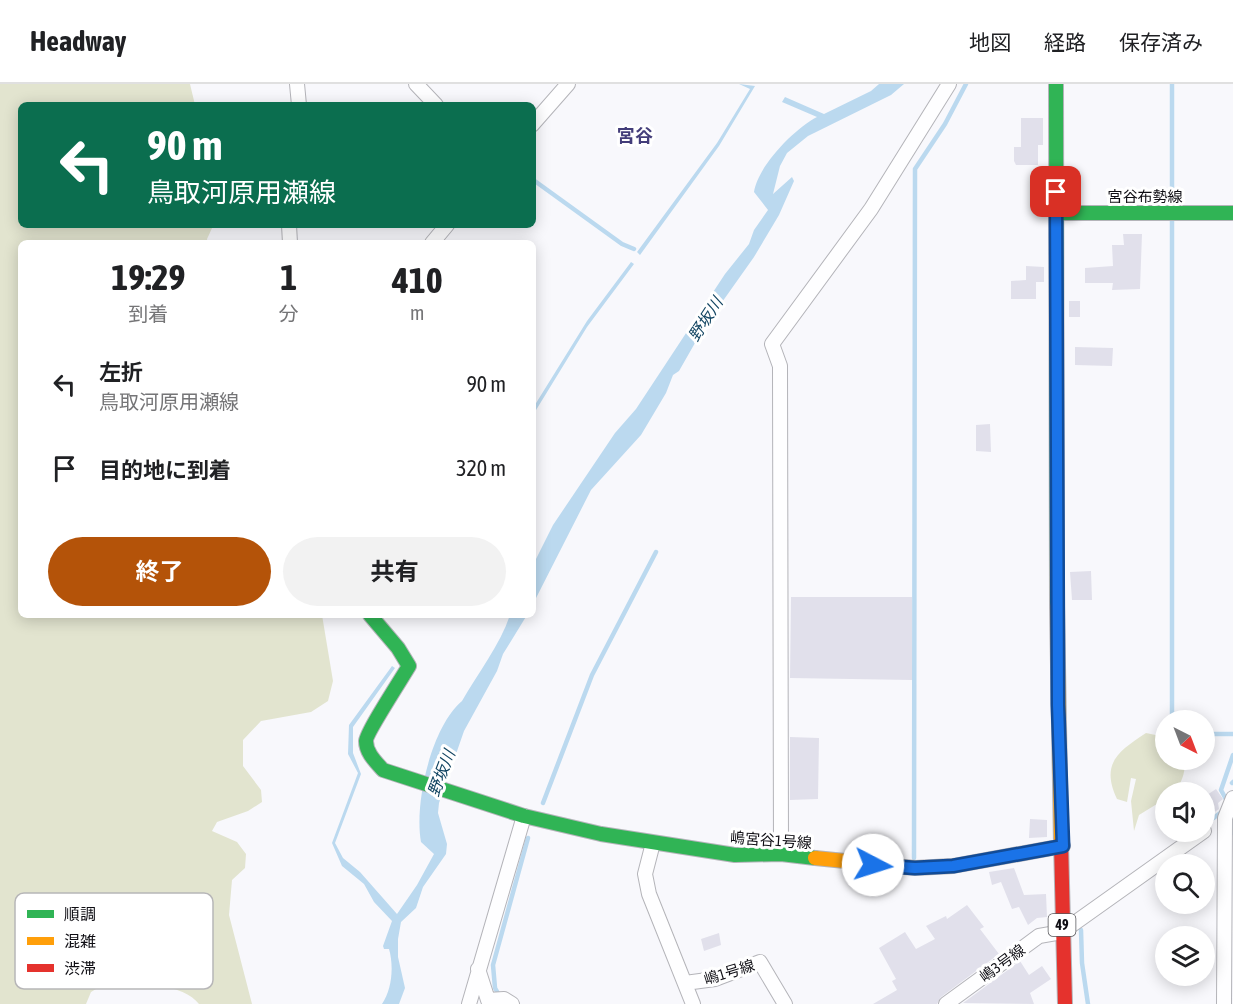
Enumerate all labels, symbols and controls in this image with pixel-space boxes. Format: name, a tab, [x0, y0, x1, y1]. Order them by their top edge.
text: Headway	[30, 25, 126, 57]
text: 地図	[969, 30, 1011, 54]
text: 経路	[1044, 30, 1086, 54]
text: 保存済み	[1119, 30, 1203, 54]
text: 90 m	[147, 121, 222, 169]
district label: 宮谷	[617, 125, 653, 146]
icon: left	[48, 126, 126, 204]
pin	[1030, 166, 1081, 217]
icon: arrive	[1039, 175, 1072, 208]
text: 鳥取河原用瀬線	[147, 177, 336, 208]
street label: 宮谷布勢線	[1107, 188, 1183, 205]
text: 19:29	[111, 256, 185, 298]
text: 1	[280, 256, 297, 298]
text: 410	[392, 259, 443, 301]
water label: 野坂川	[684, 292, 727, 344]
text: m	[410, 301, 425, 324]
text: 到着	[128, 302, 168, 325]
text: 分	[279, 302, 299, 325]
text: 左折	[99, 359, 143, 385]
icon: left	[48, 368, 81, 401]
text: 90 m	[466, 371, 506, 397]
text: 鳥取河原用瀬線	[99, 390, 239, 413]
icon: arrive	[48, 452, 81, 485]
text: 320 m	[456, 455, 506, 481]
text: 目的地に到着	[99, 457, 231, 483]
button: 終了	[48, 537, 271, 606]
button: 共有	[283, 537, 506, 606]
north arrow	[1155, 710, 1215, 770]
map controls	[1155, 710, 1215, 986]
water label: 野坂川	[424, 746, 459, 799]
button: sound	[1155, 782, 1215, 842]
street label: 嶋宮谷1号線	[729, 829, 813, 851]
position arrow	[841, 833, 905, 897]
button: search	[1155, 854, 1215, 914]
legend	[15, 893, 213, 989]
text: 順調	[64, 905, 96, 923]
road number: 49	[1048, 914, 1076, 936]
button: layers	[1155, 926, 1215, 986]
text: 混雑	[64, 932, 96, 950]
street label: 嶋3号線	[976, 941, 1028, 985]
street label: 嶋1号線	[702, 956, 756, 988]
text: 渋滞	[64, 959, 96, 977]

